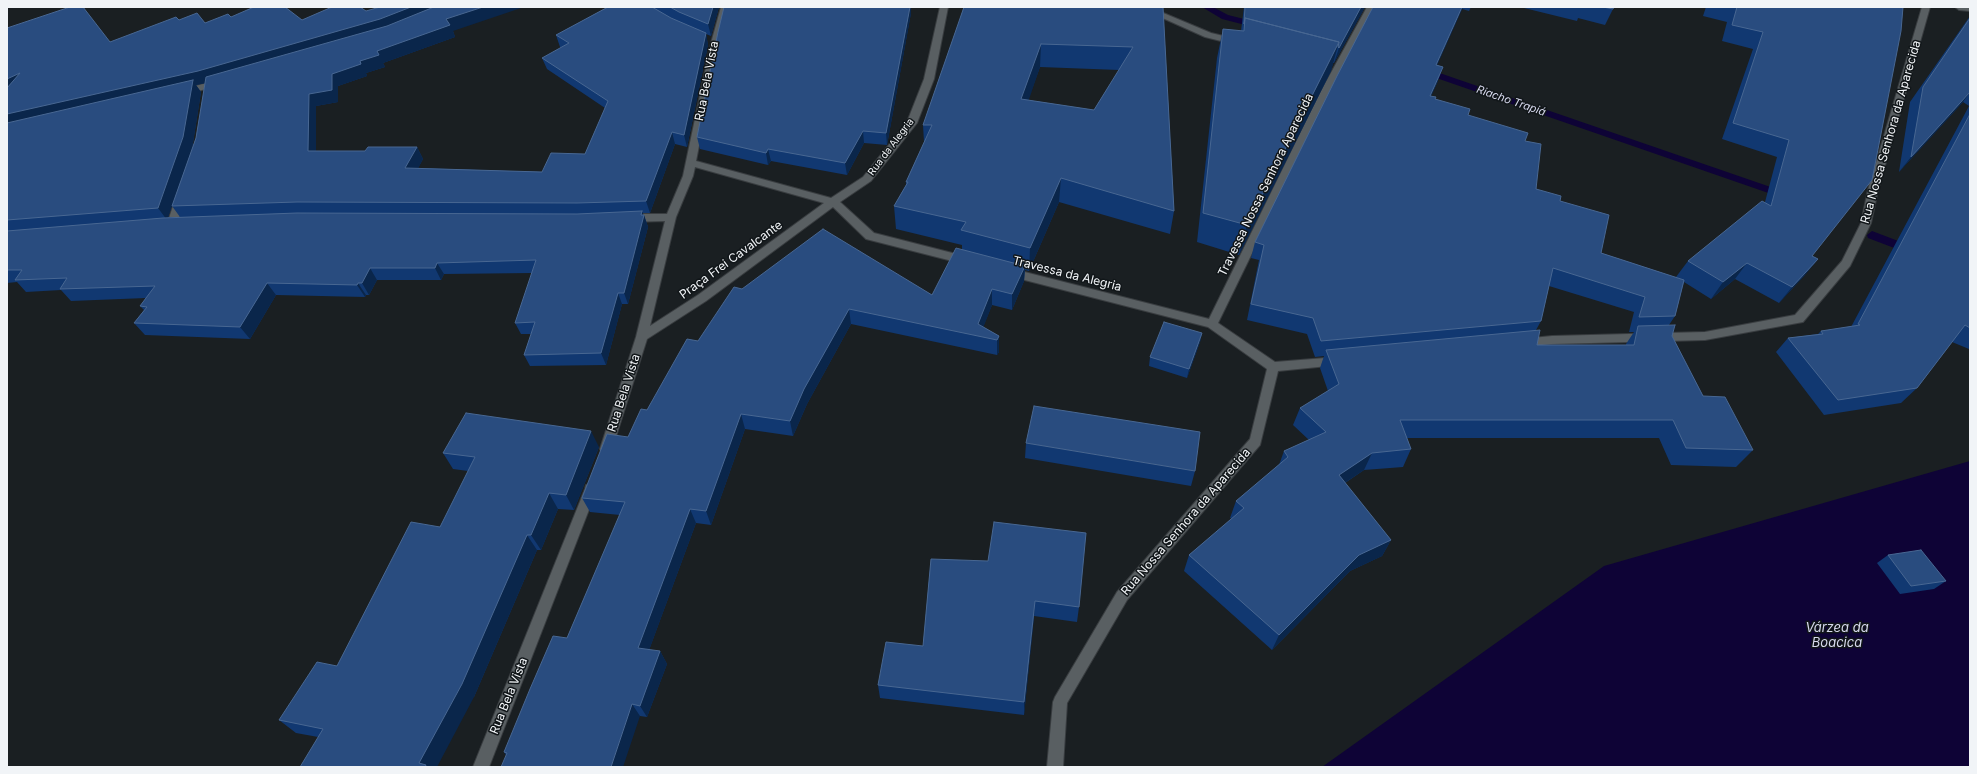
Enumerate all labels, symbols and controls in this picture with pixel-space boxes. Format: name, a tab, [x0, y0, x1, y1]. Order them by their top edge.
street label: Rua Nossa Senhora da Aparecida	[1858, 39, 1924, 225]
street label: Rua Bela Vista	[692, 40, 722, 122]
water label: Riacho Trapiá	[1475, 83, 1547, 119]
street label: Travessa Nossa Senhora Aparecida	[1215, 91, 1317, 279]
street label: Rua da Alegria	[866, 116, 916, 178]
street label: Praça Frei Cavalcante	[677, 218, 785, 302]
street label: Travessa da Alegria	[1011, 253, 1123, 295]
street label: Rua Bela Vista	[605, 352, 643, 434]
street label: Rua Nossa Senhora da Aparecida	[1118, 446, 1254, 598]
water label: Várzea da Boacica	[1805, 620, 1869, 651]
street label: Rua Bela Vista	[487, 656, 531, 736]

